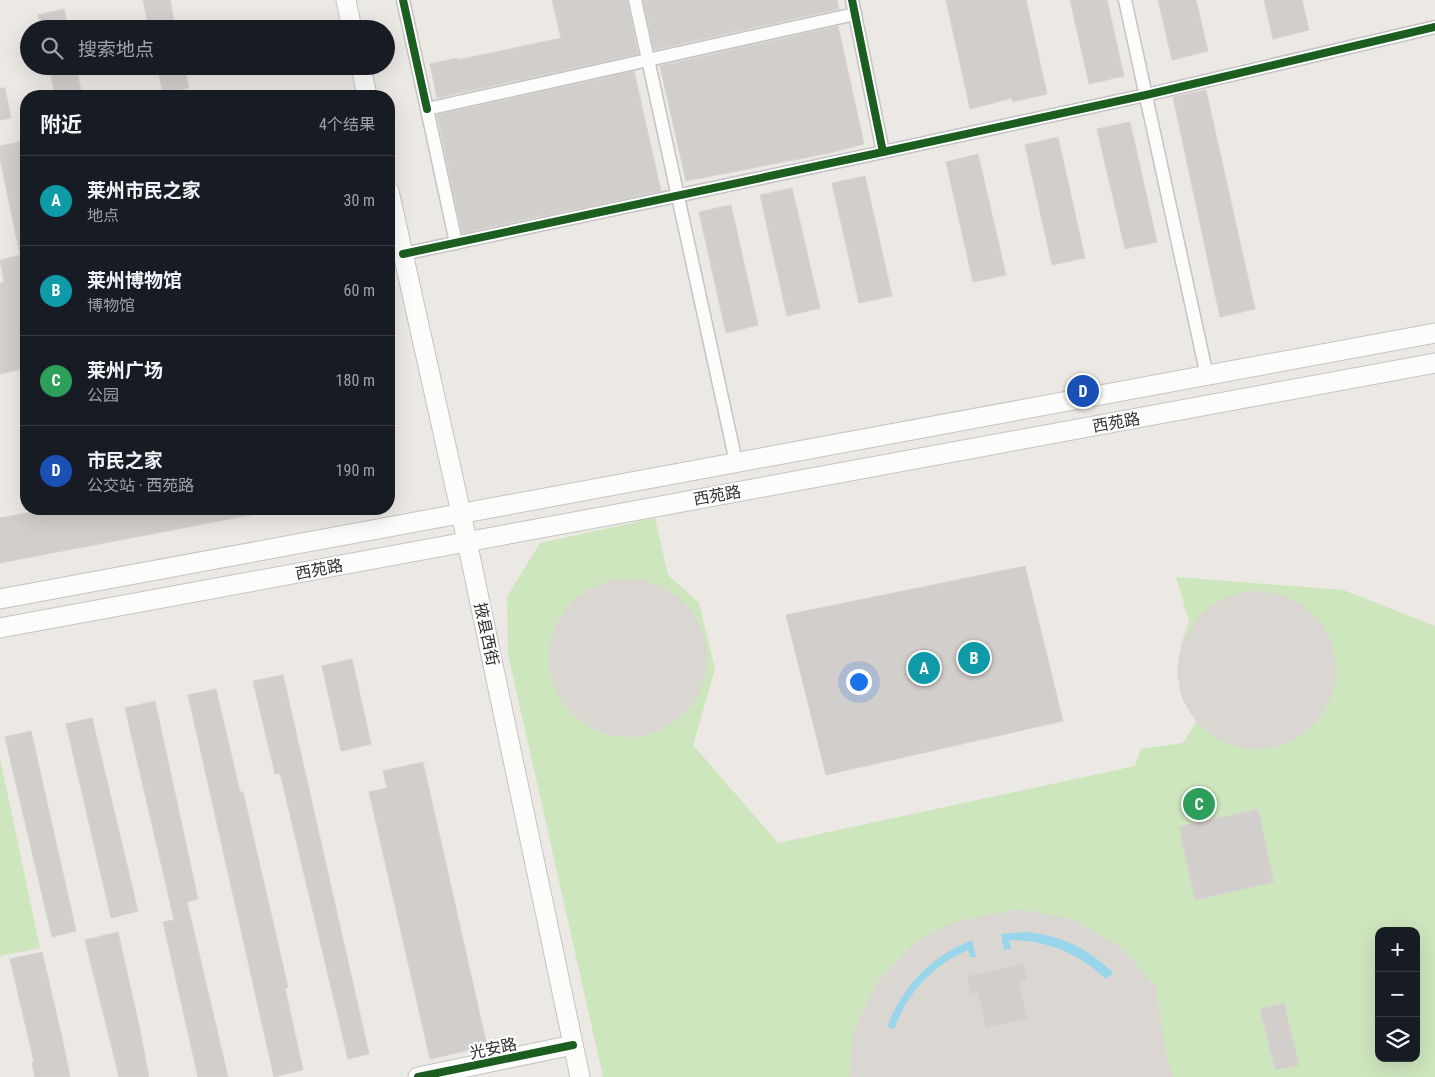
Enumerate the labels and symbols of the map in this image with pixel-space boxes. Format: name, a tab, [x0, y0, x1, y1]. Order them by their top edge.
pin: D	[1067, 372, 1099, 410]
street label: 西苑路	[1091, 409, 1141, 436]
street label: 西苑路	[692, 482, 742, 509]
street label: 西苑路	[294, 556, 344, 583]
street label: 掖县西街	[471, 601, 502, 667]
pin: B	[958, 639, 990, 677]
pin: A	[908, 649, 940, 687]
your location	[846, 669, 872, 695]
pin: C	[1183, 785, 1215, 823]
street label: 光安路	[468, 1034, 519, 1063]

